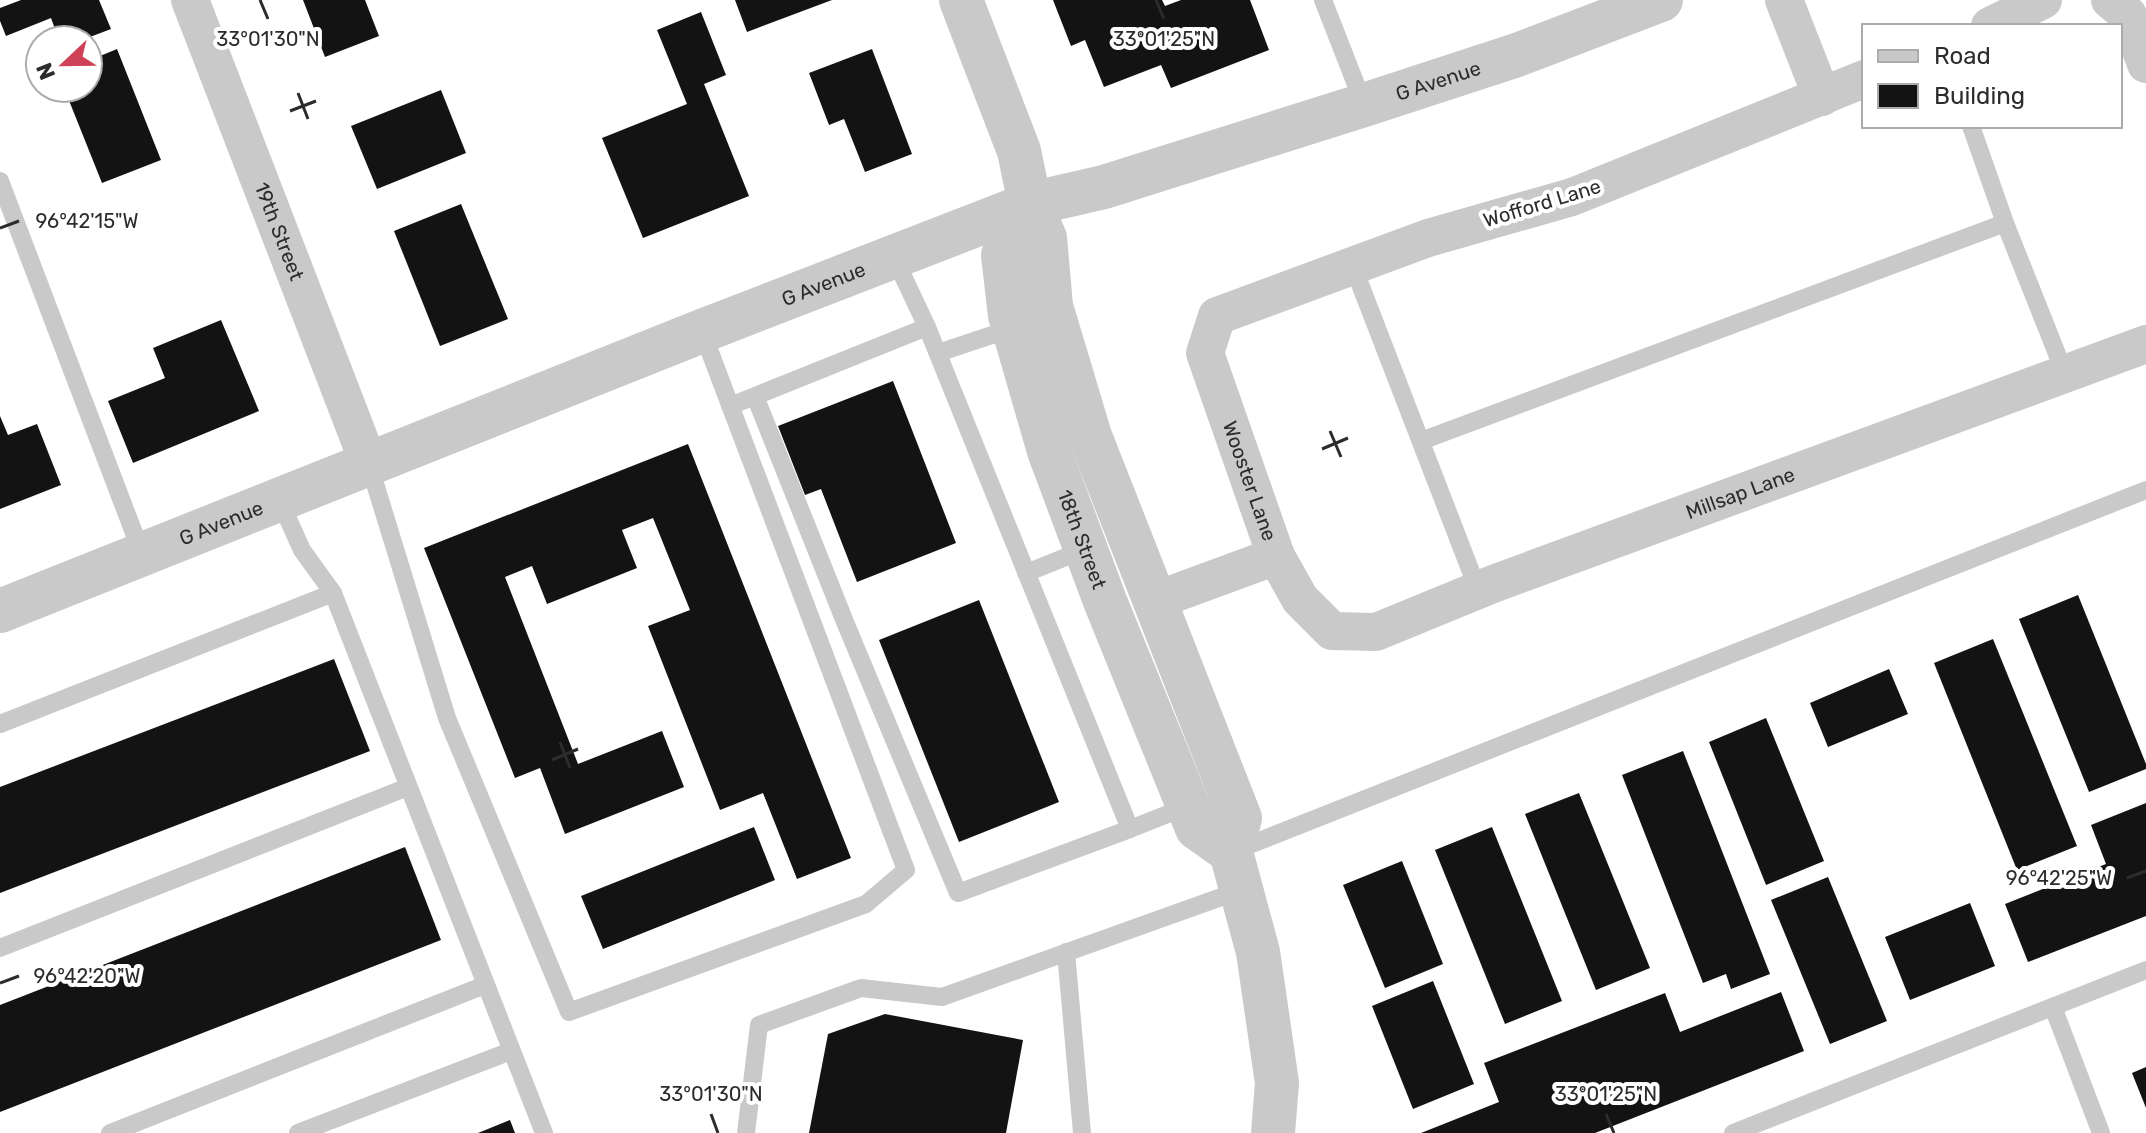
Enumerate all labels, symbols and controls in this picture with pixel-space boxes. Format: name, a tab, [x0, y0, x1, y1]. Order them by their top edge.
north arrow	[24, 24, 104, 104]
legend	[1862, 24, 2122, 128]
text: 33°01'30"N	[216, 27, 320, 51]
text: 33°01'25"N	[1113, 27, 1215, 51]
text: Road	[1934, 42, 1991, 70]
street label: G Avenue	[1392, 56, 1484, 106]
text: N	[30, 59, 61, 84]
text: Building	[1934, 82, 2025, 110]
street label: Wofford Lane	[1480, 174, 1604, 232]
street label: 19th Street	[249, 179, 309, 284]
text: 96°42'15"W	[35, 209, 139, 233]
street label: G Avenue	[778, 257, 869, 311]
street label: Wooster Lane	[1218, 418, 1282, 544]
street label: Millsap Lane	[1683, 462, 1798, 524]
street label: 18th Street	[1053, 486, 1112, 593]
street label: G Avenue	[176, 495, 266, 550]
text: 96°42'25"W	[2006, 866, 2112, 890]
text: 96°42'20"W	[33, 964, 141, 988]
text: 33°01'30"N	[659, 1082, 763, 1106]
text: 33°01'25"N	[1555, 1082, 1657, 1106]

